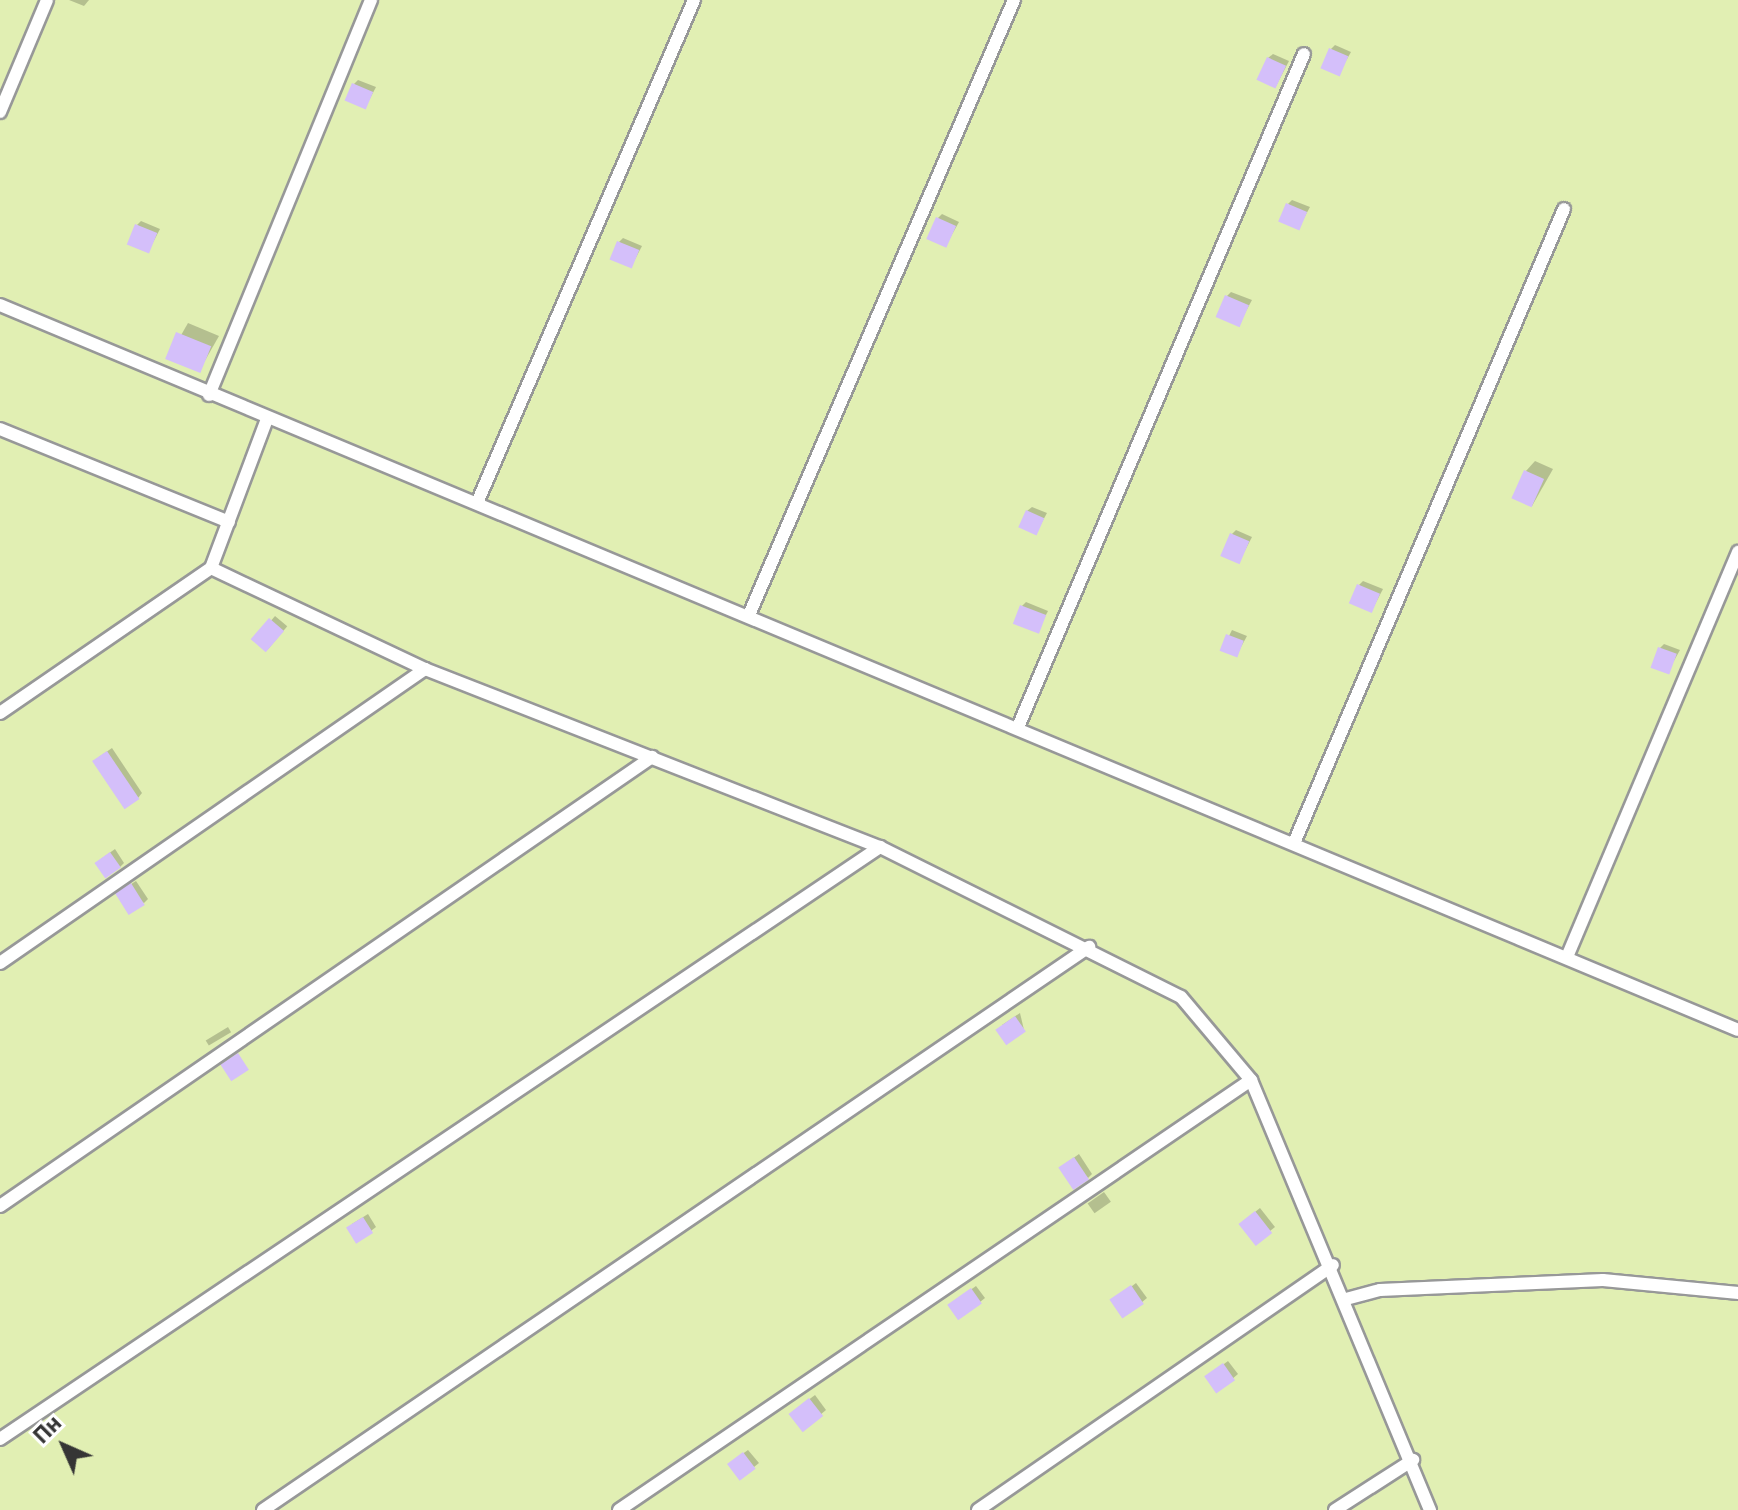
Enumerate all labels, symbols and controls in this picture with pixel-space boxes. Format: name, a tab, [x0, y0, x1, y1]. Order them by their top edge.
north arrow	[24, 1406, 104, 1486]
text: Пн	[26, 1408, 67, 1449]

